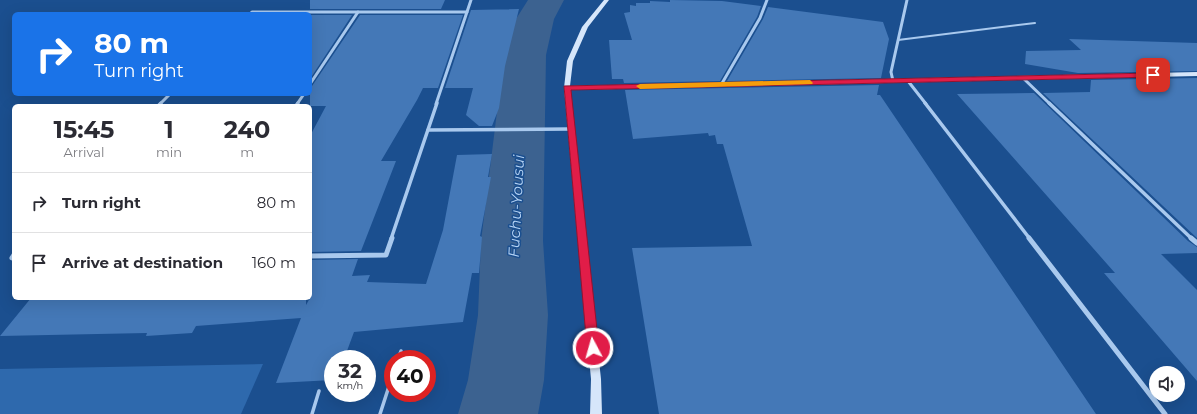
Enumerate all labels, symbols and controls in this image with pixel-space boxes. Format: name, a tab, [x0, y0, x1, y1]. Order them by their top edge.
text: 80 m	[94, 26, 169, 60]
icon: right	[28, 28, 80, 80]
pin	[1136, 58, 1170, 92]
text: Turn right	[94, 60, 184, 82]
icon: arrive	[1142, 64, 1164, 86]
text: 15:45	[54, 115, 114, 144]
text: 1	[164, 115, 174, 144]
text: 240	[224, 115, 270, 144]
text: Arrival	[63, 144, 105, 160]
text: min	[156, 144, 182, 160]
text: m	[240, 144, 254, 160]
water label: Fuchu-Yousui	[504, 153, 528, 258]
icon: right	[28, 192, 50, 214]
text: Turn right	[62, 193, 141, 212]
text: 80 m	[257, 193, 296, 212]
icon: arrive	[28, 252, 50, 274]
text: Arrive at destination	[62, 253, 223, 272]
text: 160 m	[252, 253, 296, 272]
position arrow	[572, 327, 614, 369]
speed limit sign: 40	[384, 350, 436, 402]
text: 32	[338, 359, 362, 383]
map controls	[1149, 366, 1185, 402]
button: sound	[1149, 366, 1185, 402]
text: km/h	[337, 379, 363, 392]

